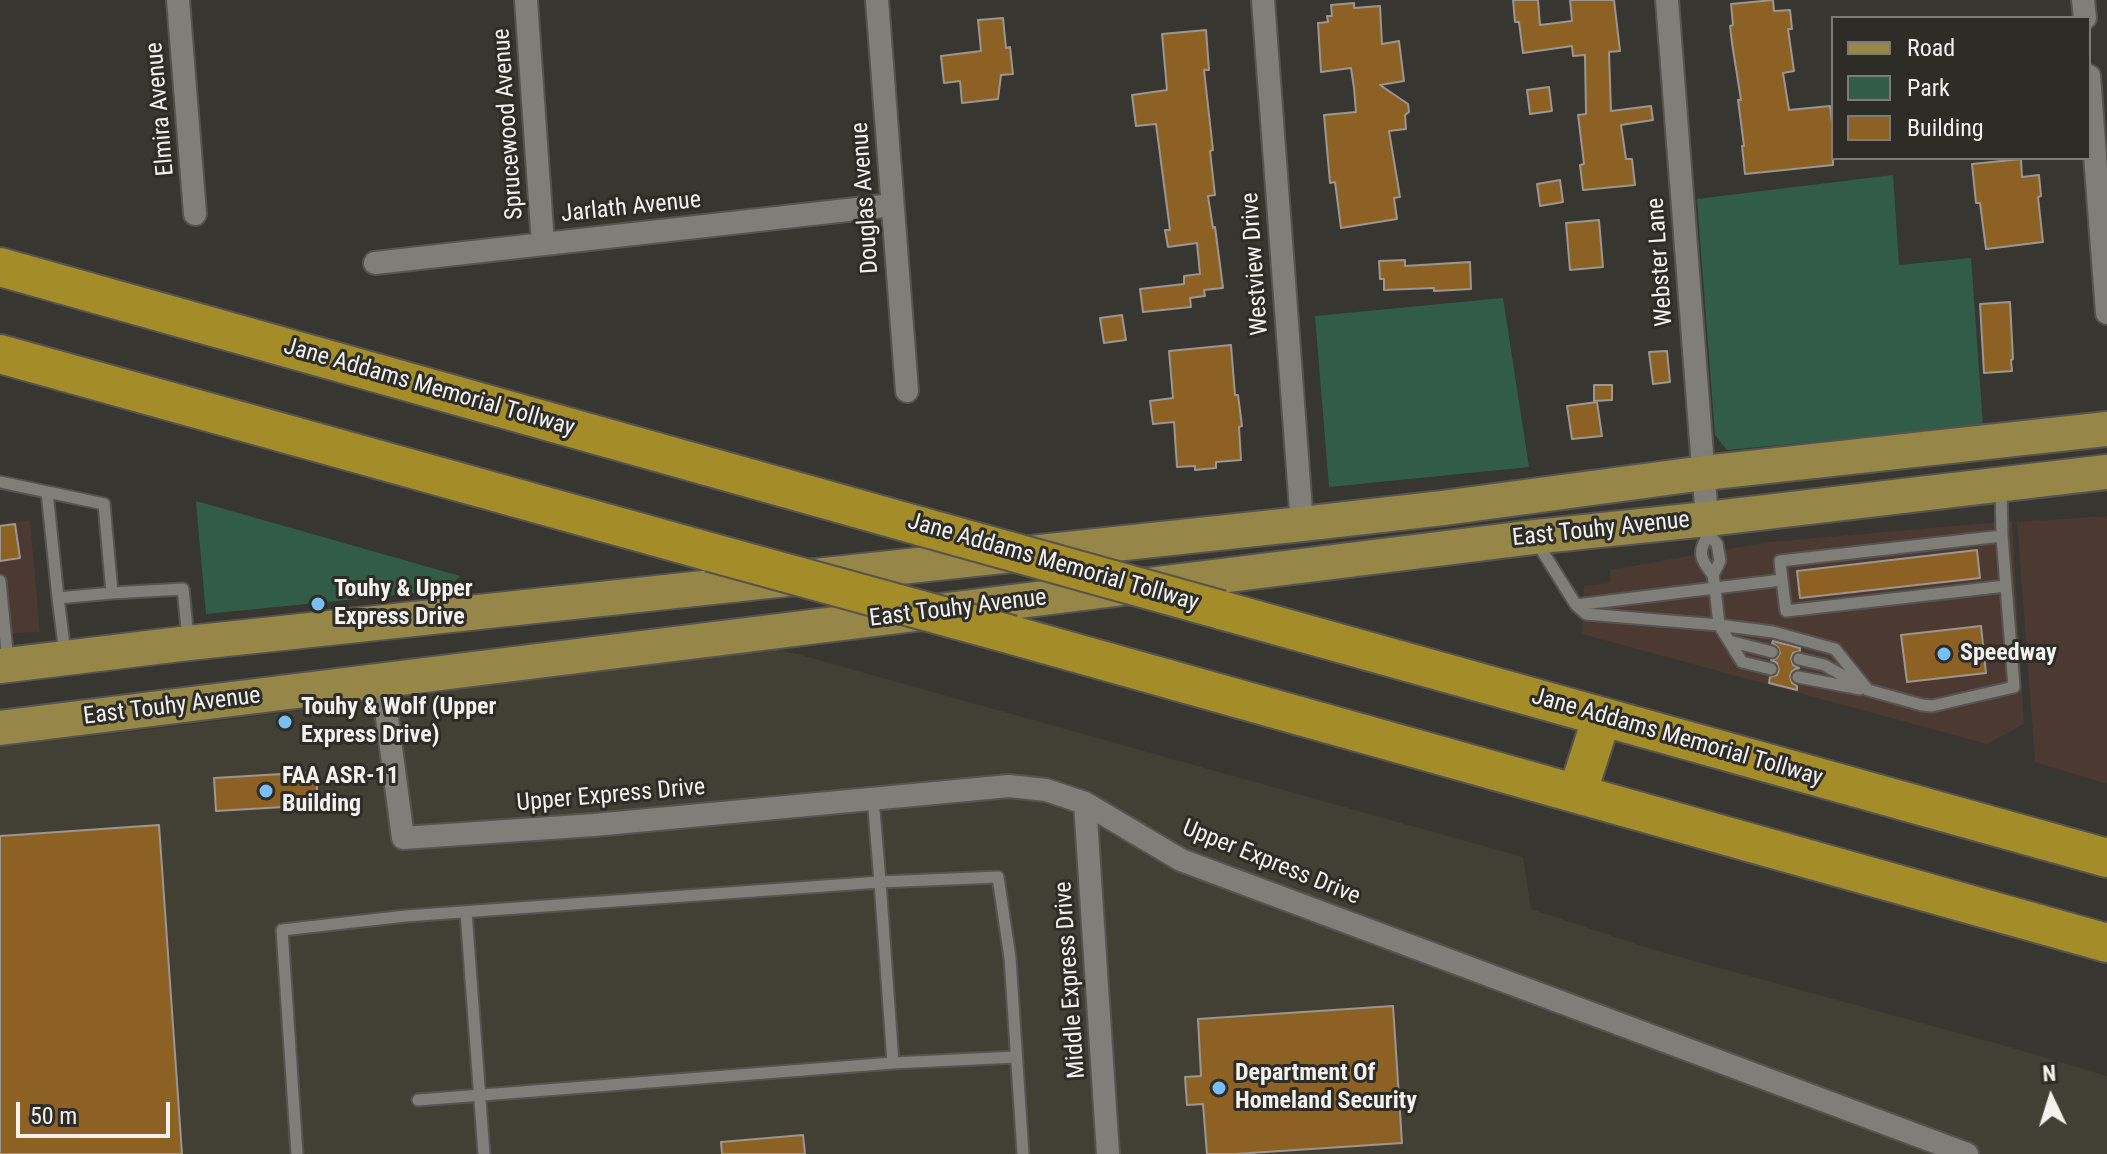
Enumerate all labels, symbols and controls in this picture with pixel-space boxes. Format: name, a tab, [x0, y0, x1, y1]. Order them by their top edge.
legend	[1831, 16, 2091, 160]
street label: Sprucewood Avenue	[488, 27, 530, 221]
text: Road	[1907, 34, 1955, 62]
street label: Elmira Avenue	[141, 41, 181, 177]
text: Park	[1907, 74, 1950, 102]
text: Building	[1907, 114, 1984, 142]
street label: Douglas Avenue	[846, 121, 886, 275]
street label: Jarlath Avenue	[560, 186, 702, 230]
street label: Westview Drive	[1237, 192, 1275, 336]
street label: Webster Lane	[1642, 197, 1680, 327]
street label: Jane Addams Memorial Tollway	[280, 333, 578, 443]
street label: East Touhy Avenue	[1511, 506, 1691, 554]
street label: Jane Addams Memorial Tollway	[904, 508, 1202, 618]
place label: Touhy & Upper Express Drive	[334, 576, 473, 632]
street label: East Touhy Avenue	[868, 584, 1048, 634]
marker: Touhy & Upper Express Drive	[309, 595, 327, 613]
place label: Speedway	[1960, 640, 2057, 668]
marker: Speedway	[1935, 645, 1953, 663]
street label: East Touhy Avenue	[82, 682, 262, 732]
street label: Jane Addams Memorial Tollway	[1528, 683, 1826, 793]
place label: Touhy & Wolf (Upper Express Drive)	[301, 694, 496, 750]
marker: Touhy & Wolf (Upper Express Drive)	[276, 713, 294, 731]
place label: FAA ASR-11 Building	[282, 763, 399, 819]
street label: Upper Express Drive	[516, 773, 706, 819]
marker: FAA ASR-11 Building	[257, 782, 275, 800]
street label: Upper Express Drive	[1178, 814, 1364, 912]
street label: Middle Express Drive	[1050, 880, 1092, 1080]
north arrow	[2011, 1058, 2091, 1138]
place label: Department Of Homeland Security	[1235, 1060, 1417, 1116]
text: N	[2042, 1061, 2057, 1087]
marker: Department Of Homeland Security	[1210, 1079, 1228, 1097]
scale bar	[20, 1086, 174, 1136]
text: 50 m	[30, 1102, 77, 1130]

